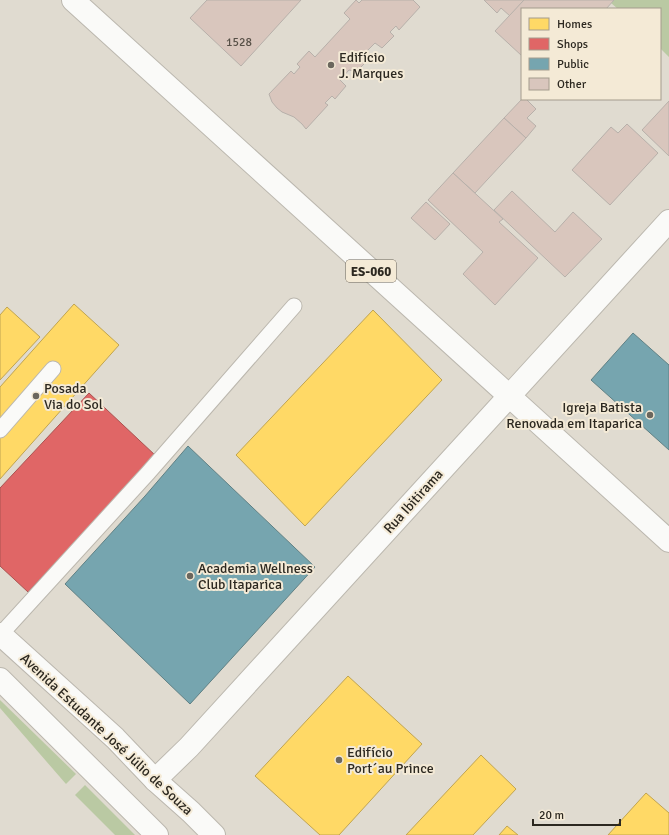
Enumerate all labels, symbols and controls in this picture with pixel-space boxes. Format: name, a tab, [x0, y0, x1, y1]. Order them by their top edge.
legend	[521, 8, 661, 100]
text: Homes	[557, 17, 592, 32]
house number: 1528	[226, 35, 252, 50]
text: Shops	[557, 37, 588, 52]
place label: Edifício J. Marques	[339, 49, 403, 82]
text: Public	[557, 57, 589, 72]
marker: Edifício J. Marques	[326, 60, 336, 70]
text: Other	[557, 77, 587, 92]
road number: ES-060	[346, 260, 396, 282]
place label: Posada Via do Sol	[44, 380, 103, 413]
marker: Posada Via do Sol	[31, 391, 41, 401]
place label: Igreja Batista Renovada em Itaparica	[506, 399, 642, 432]
marker: Igreja Batista Renovada em Itaparica	[645, 410, 655, 420]
street label: Rua Ibitirama	[380, 466, 447, 537]
place label: Academia Wellness Club Itaparica	[198, 560, 313, 593]
marker: Academia Wellness Club Itaparica	[185, 571, 195, 581]
street label: Avenida Estudante José Júlio de Souza	[17, 650, 196, 819]
place label: Edifício Port´au Prince	[347, 744, 434, 777]
marker: Edifício Port´au Prince	[334, 755, 344, 765]
scale bar	[533, 801, 620, 827]
text: 20 m	[539, 808, 564, 823]

